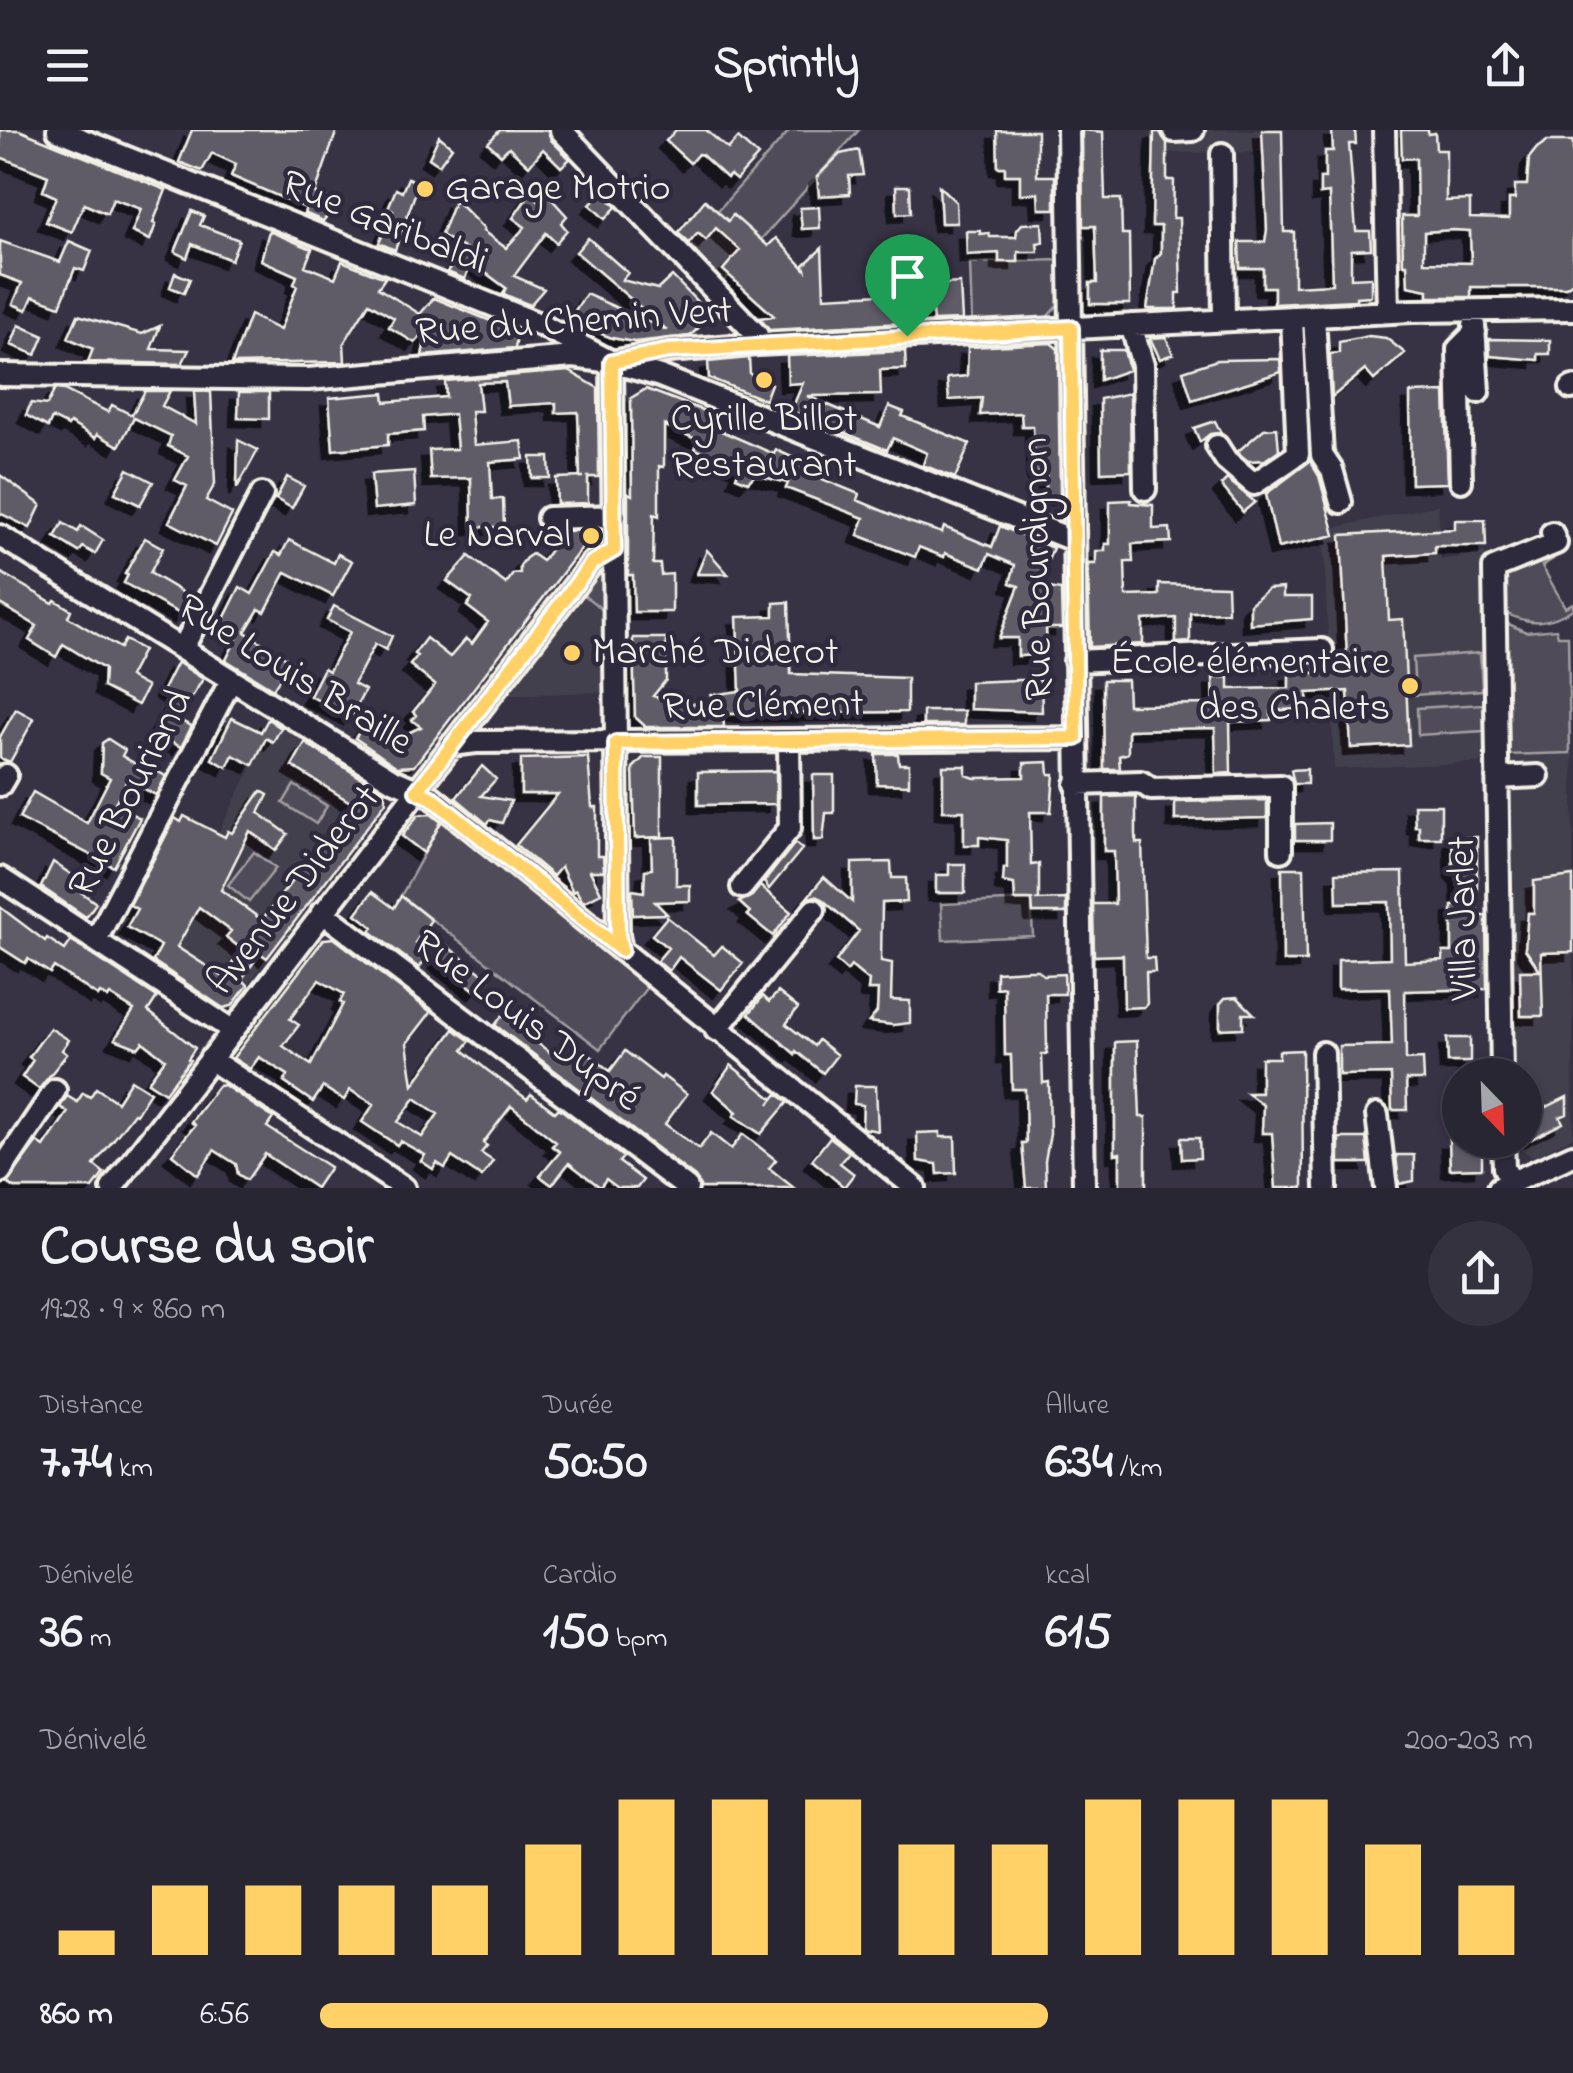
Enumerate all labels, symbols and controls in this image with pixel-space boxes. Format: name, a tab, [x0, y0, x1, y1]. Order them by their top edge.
text: Sprintly	[714, 32, 859, 98]
icon: menu	[40, 38, 95, 93]
icon: share	[1478, 38, 1533, 93]
street label: Rue Garibaldi	[272, 156, 496, 292]
place label: Garage Motrio	[445, 160, 671, 219]
marker: Garage Motrio	[414, 178, 436, 200]
pin	[865, 234, 950, 337]
icon: arrive	[880, 249, 935, 304]
street label: Rue du Chemin Vert	[414, 282, 734, 364]
marker: Cyrille Billot Restaurant	[753, 369, 775, 391]
place label: Cyrille Billot Restaurant	[671, 391, 857, 496]
street label: Rue Bourdignon	[1007, 437, 1071, 701]
place label: Le Narval	[424, 507, 571, 566]
marker: Le Narval	[580, 525, 602, 547]
street label: Rue Louis Braille	[165, 580, 423, 772]
place label: Marché Diderot	[592, 624, 839, 683]
place label: École élémentaire des Chalets	[1110, 634, 1390, 739]
marker: Marché Diderot	[561, 642, 583, 664]
marker: École élémentaire des Chalets	[1399, 675, 1421, 697]
street label: Rue Clément	[662, 676, 864, 738]
street label: Rue Bouriand	[54, 680, 210, 908]
street label: Avenue Diderot	[194, 773, 396, 1009]
street label: Villa Jarlet	[1434, 835, 1496, 1002]
street label: Rue Louis Dupré	[399, 916, 653, 1128]
north arrow	[1442, 1058, 1542, 1158]
map controls	[1442, 1058, 1542, 1158]
text: Course du soir	[40, 1209, 373, 1289]
button: share	[1428, 1221, 1533, 1326]
text: 19:28 · 9 × 860 m	[40, 1287, 225, 1334]
text: Distance	[40, 1386, 143, 1427]
text: Durée	[543, 1386, 613, 1427]
text: Allure	[1045, 1386, 1109, 1427]
text: 7.74	[40, 1427, 112, 1500]
text: 50:50	[543, 1427, 647, 1500]
text: 6:34	[1045, 1427, 1113, 1500]
text: km	[112, 1449, 153, 1490]
text: /km	[1113, 1449, 1163, 1490]
text: Dénivelé	[40, 1556, 133, 1597]
text: Cardio	[543, 1556, 617, 1597]
text: kcal	[1045, 1556, 1090, 1597]
text: 36	[40, 1597, 83, 1670]
text: 150	[543, 1597, 609, 1670]
text: 615	[1045, 1597, 1112, 1670]
text: m	[83, 1619, 111, 1660]
text: bpm	[609, 1619, 668, 1660]
text: Dénivelé	[40, 1718, 147, 1765]
text: 200–203 m	[1404, 1718, 1533, 1765]
text: 860 m	[40, 1992, 113, 2039]
text: 6:56	[200, 1992, 249, 2039]

